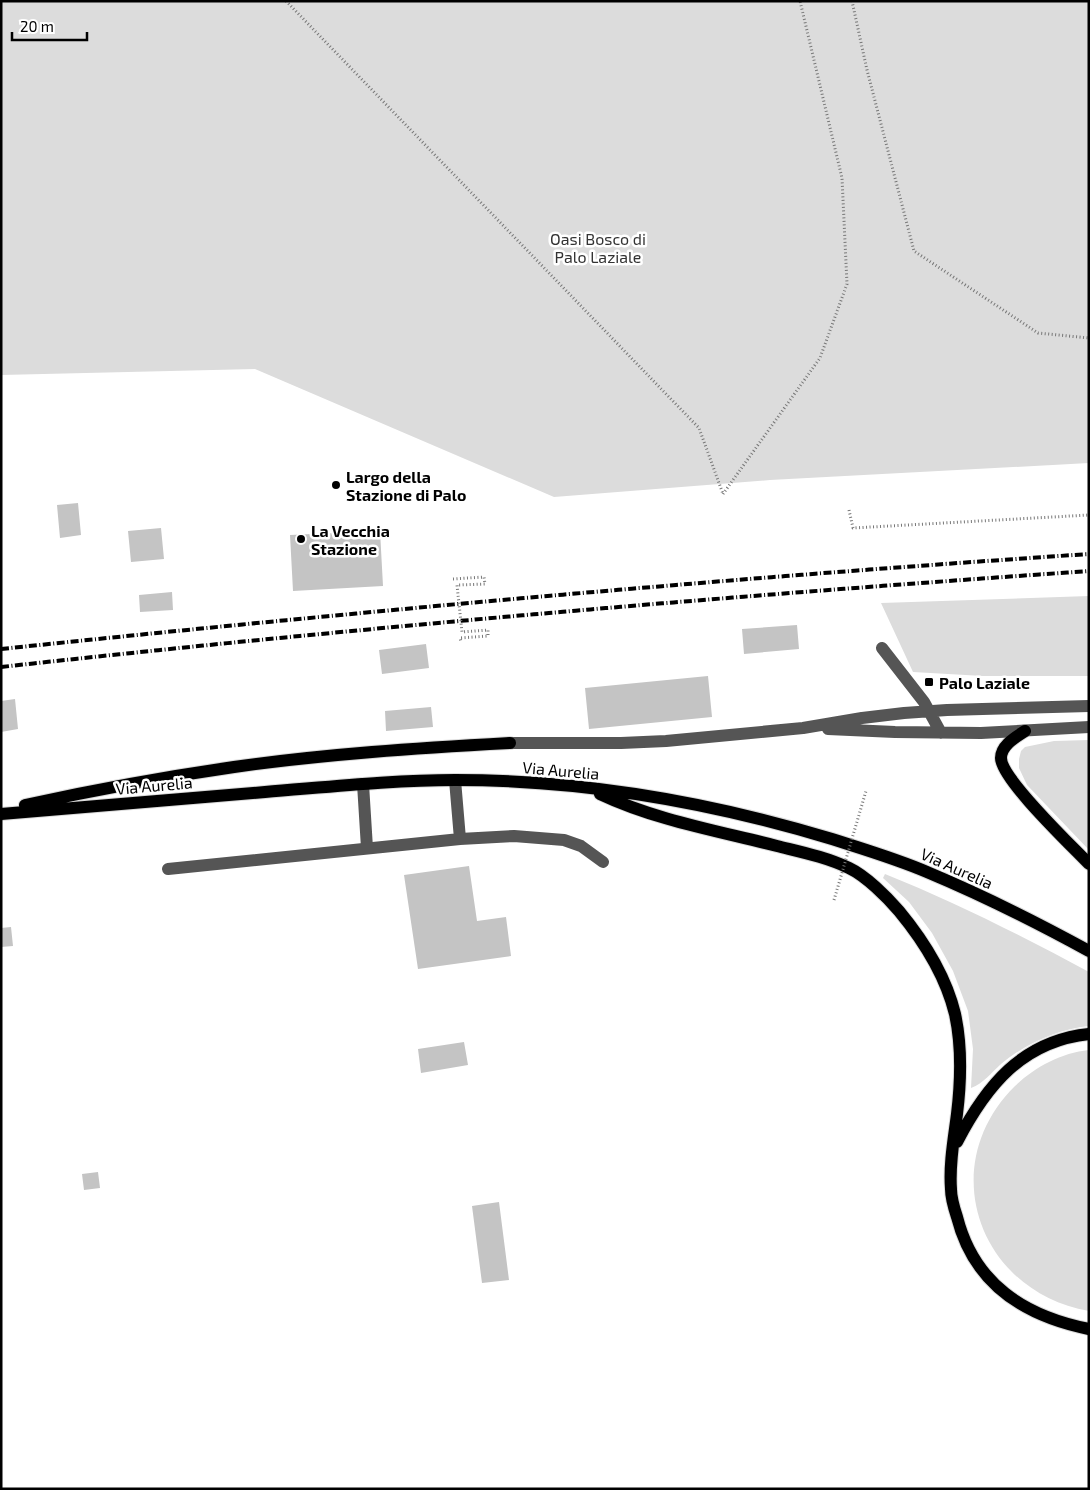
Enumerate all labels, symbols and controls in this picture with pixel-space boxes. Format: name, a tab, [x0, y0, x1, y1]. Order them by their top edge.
scale bar	[12, 10, 88, 42]
text: 20 m	[20, 17, 54, 35]
park label: Oasi Bosco di Palo Laziale	[550, 229, 646, 266]
place label: Largo della Stazione di Palo	[346, 467, 466, 504]
marker: Largo della Stazione di Palo	[330, 479, 342, 491]
place label: La Vecchia Stazione	[311, 521, 390, 558]
marker: La Vecchia Stazione	[295, 533, 307, 545]
place label: Palo Laziale	[939, 673, 1030, 692]
marker: Palo Laziale	[923, 676, 935, 688]
street label: Via Aurelia	[522, 757, 600, 783]
street label: Via Aurelia	[115, 772, 193, 798]
street label: Via Aurelia	[918, 844, 996, 892]

